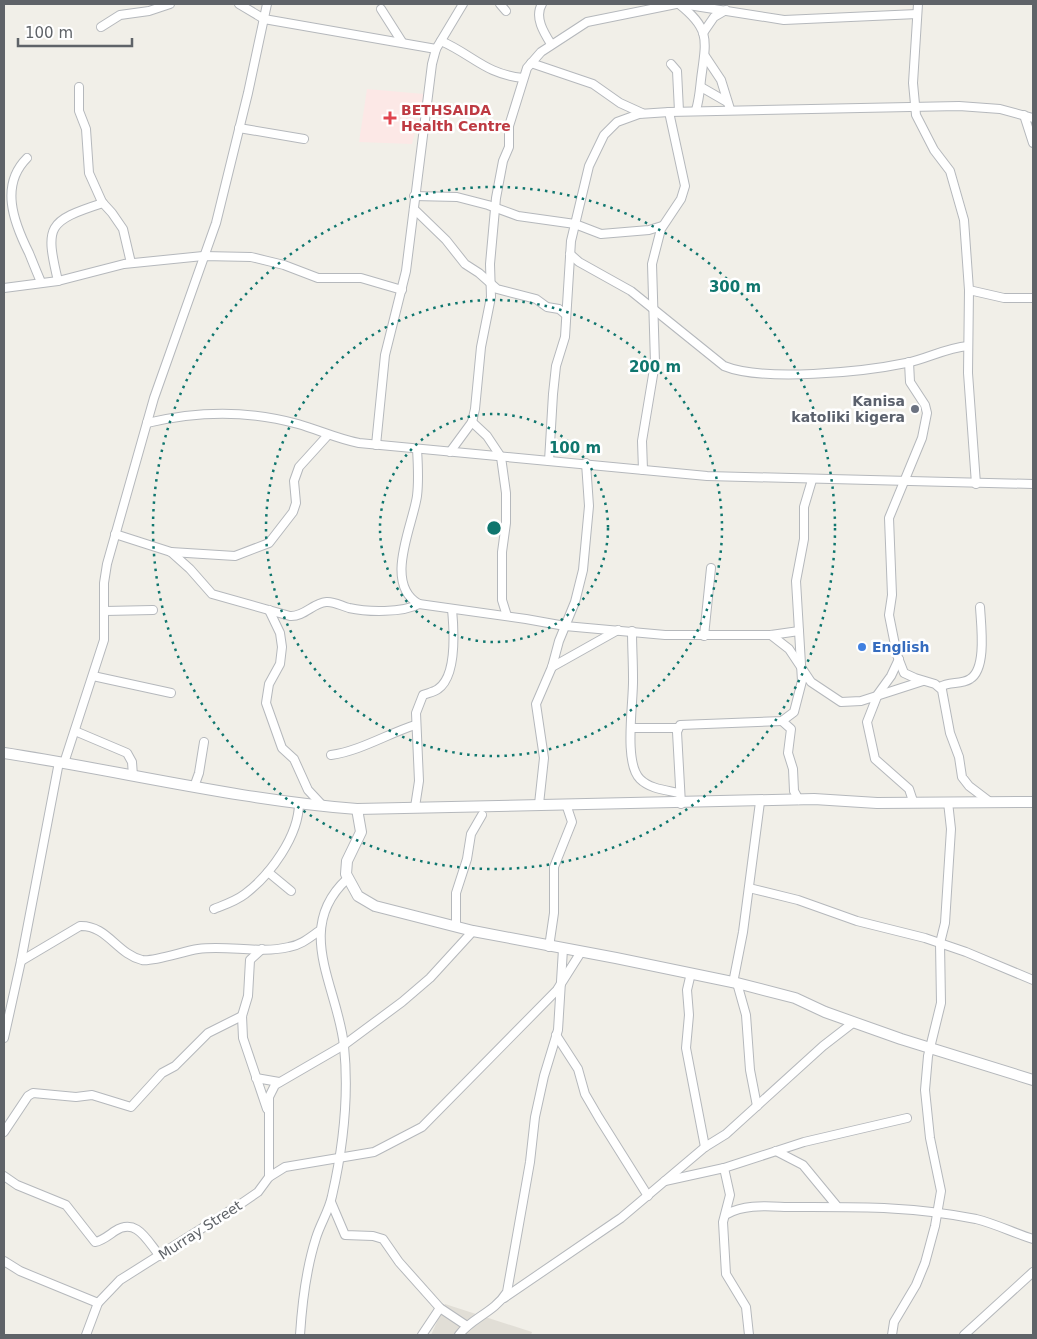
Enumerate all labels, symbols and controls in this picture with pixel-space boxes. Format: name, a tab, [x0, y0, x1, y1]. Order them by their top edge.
scale bar	[18, 15, 131, 47]
text: 100 m	[25, 24, 73, 42]
place label: BETHSAIDA Health Centre	[401, 102, 511, 134]
marker: BETHSAIDA Health Centre	[383, 111, 397, 125]
text: 300 m	[709, 278, 761, 296]
text: 200 m	[629, 358, 681, 376]
place label: Kanisa katoliki kigera	[791, 393, 905, 425]
marker: Kanisa katoliki kigera	[909, 403, 921, 415]
text: 100 m	[549, 439, 601, 457]
centre of rings	[485, 519, 503, 537]
place label: English	[872, 639, 929, 655]
marker: English	[856, 641, 868, 653]
street label: Murray Street	[155, 1197, 245, 1263]

